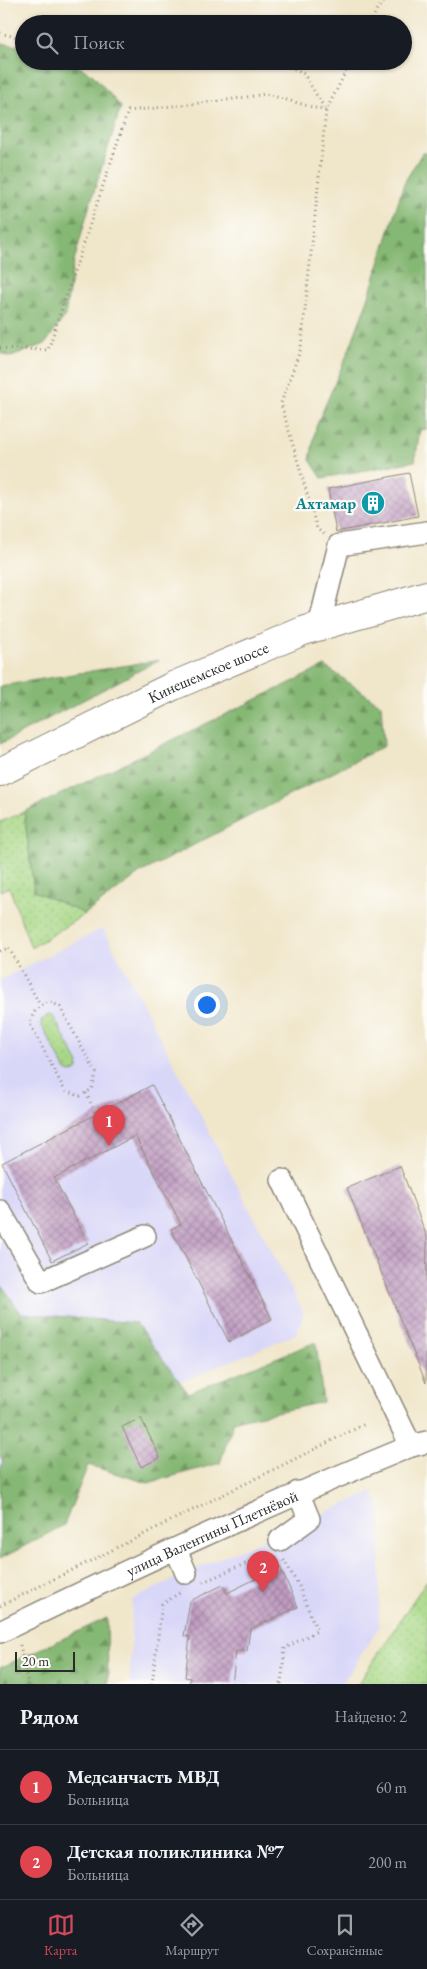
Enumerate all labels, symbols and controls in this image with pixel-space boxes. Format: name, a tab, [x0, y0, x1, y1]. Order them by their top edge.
search box	[15, 15, 412, 70]
icon: search	[33, 29, 61, 57]
text: Поиск	[73, 30, 125, 55]
building icon: Ахтамар	[360, 490, 386, 516]
place label: Ахтамар	[295, 493, 356, 514]
street label: Кинешемское шоссе	[144, 636, 272, 707]
your location	[194, 992, 220, 1018]
pin: 1	[93, 1105, 125, 1146]
street label: улица Валентины Плетнёвой	[122, 1484, 302, 1581]
pin: 2	[247, 1551, 279, 1592]
scale bar	[15, 1649, 75, 1672]
text: 20 m	[22, 1652, 49, 1670]
text: Рядом	[20, 1703, 79, 1730]
text: Найдено: 2	[335, 1706, 407, 1727]
text: Медсанчасть МВД	[67, 1764, 219, 1789]
text: 1	[32, 1777, 40, 1798]
text: 60 m	[376, 1777, 407, 1798]
text: Больница	[67, 1789, 129, 1810]
text: Детская поликлиника №7	[67, 1839, 284, 1864]
text: 2	[32, 1852, 40, 1873]
text: 200 m	[368, 1852, 407, 1873]
text: Больница	[67, 1864, 129, 1885]
tab: Карта	[44, 1911, 77, 1959]
tab: Маршрут	[165, 1911, 219, 1959]
tab: Сохранённые	[307, 1911, 383, 1959]

